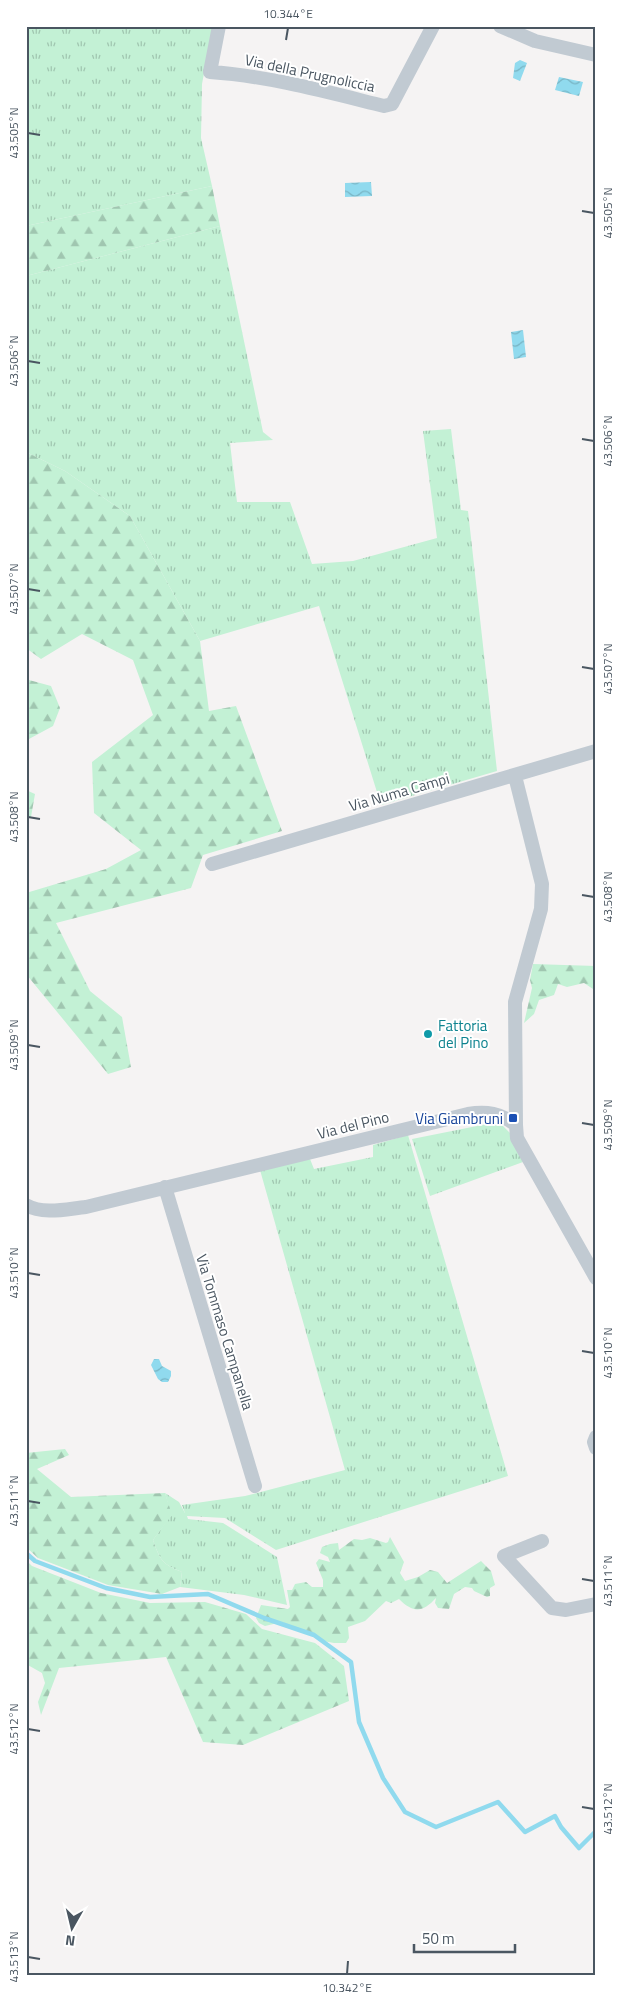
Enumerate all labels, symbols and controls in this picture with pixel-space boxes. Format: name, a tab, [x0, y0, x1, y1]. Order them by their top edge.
text: 10.344°E	[263, 4, 313, 23]
street label: Via della Prugnoliccia	[243, 48, 378, 98]
text: 43.505°N	[4, 107, 23, 159]
text: 43.505°N	[598, 187, 617, 239]
text: 43.506°N	[4, 335, 23, 387]
text: 43.506°N	[598, 415, 617, 467]
text: 43.507°N	[4, 563, 23, 615]
text: 43.507°N	[598, 643, 617, 695]
street label: Via Numa Campi	[346, 767, 452, 817]
text: 43.508°N	[4, 791, 23, 843]
text: 43.508°N	[598, 871, 617, 923]
place label: Fattoria del Pino	[438, 1014, 489, 1054]
text: 43.509°N	[4, 1019, 23, 1071]
marker: Fattoria del Pino	[422, 1028, 434, 1040]
text: 43.509°N	[598, 1099, 617, 1151]
street label: Via del Pino	[315, 1105, 391, 1145]
place label: Via Giambruni	[415, 1107, 503, 1130]
marker: Via Giambruni	[507, 1112, 519, 1124]
text: 43.510°N	[4, 1247, 23, 1299]
street label: Via Tommaso Campanella	[190, 1251, 260, 1413]
text: 43.510°N	[598, 1327, 617, 1379]
text: 43.511°N	[4, 1475, 23, 1527]
text: 43.511°N	[598, 1555, 617, 1607]
text: 43.512°N	[4, 1703, 23, 1755]
text: 43.512°N	[598, 1783, 617, 1835]
north arrow	[48, 1904, 98, 1954]
scale bar	[414, 1921, 516, 1953]
text: 50 m	[422, 1927, 455, 1950]
text: N	[64, 1930, 76, 1952]
text: 43.513°N	[4, 1931, 23, 1983]
text: 10.342°E	[322, 1978, 372, 1997]

